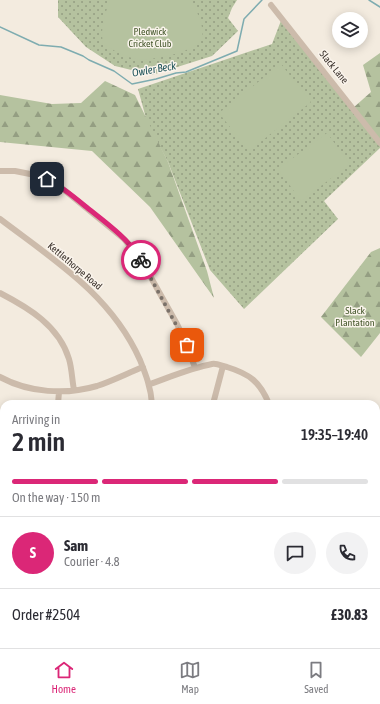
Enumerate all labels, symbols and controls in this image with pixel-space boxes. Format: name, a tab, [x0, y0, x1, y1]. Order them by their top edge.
map controls	[332, 12, 368, 48]
button: layers	[332, 12, 368, 48]
park label: Pledwick Cricket Club	[128, 26, 172, 49]
street label: Slack Lane	[317, 48, 351, 86]
water label: Owler Beck	[131, 59, 177, 79]
pin	[30, 162, 64, 196]
icon: home	[36, 168, 58, 190]
street label: Kettlethorpe Road	[46, 240, 104, 292]
courier	[121, 240, 161, 280]
icon: bike	[130, 249, 152, 271]
park label: Slack Plantation	[335, 305, 375, 328]
pin	[170, 328, 204, 362]
icon: bag	[176, 334, 198, 356]
text: Arriving in	[12, 412, 60, 427]
text: 19:35–19:40	[301, 426, 368, 443]
text: 2 min	[12, 427, 65, 457]
text: On the way · 150 m	[12, 490, 100, 505]
button: chat	[274, 532, 316, 574]
button: phone	[326, 532, 368, 574]
text: Sam	[64, 537, 88, 554]
text: S	[30, 544, 36, 561]
text: Courier · 4.8	[64, 554, 120, 569]
text: Order #2504	[12, 606, 80, 623]
text: £30.83	[331, 606, 368, 623]
tab: Home	[52, 659, 76, 695]
tab: Map	[179, 659, 201, 695]
tab: Saved	[304, 659, 328, 695]

